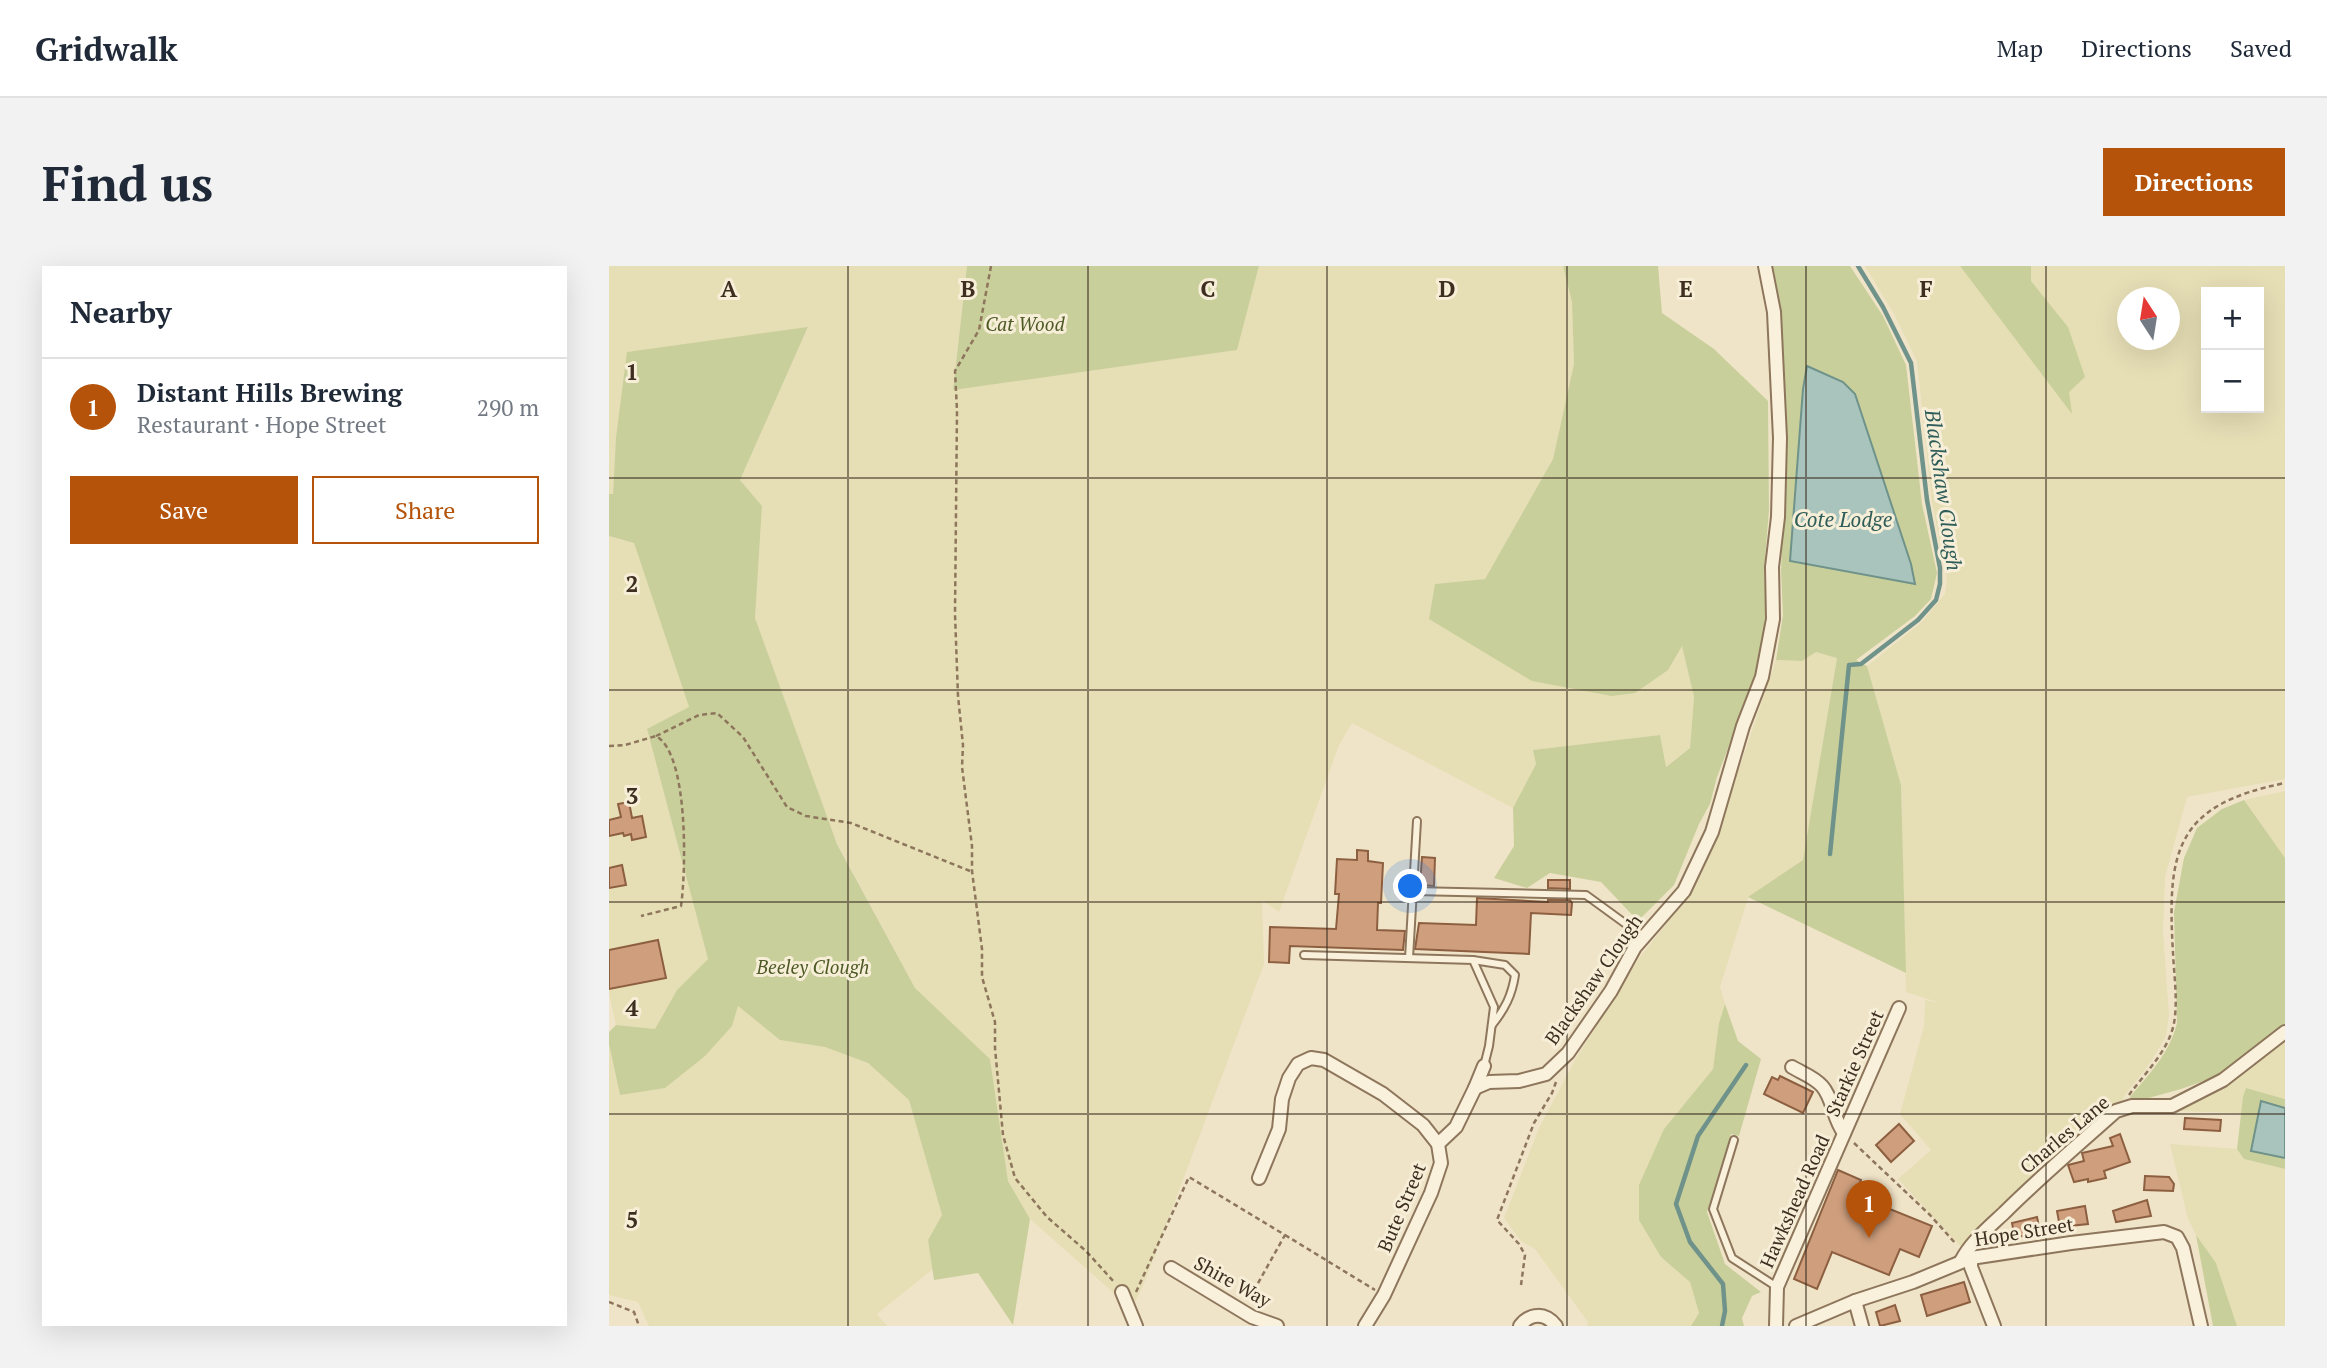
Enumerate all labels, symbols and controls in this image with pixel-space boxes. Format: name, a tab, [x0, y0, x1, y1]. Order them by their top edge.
text: Gridwalk	[35, 27, 178, 70]
text: Map	[1997, 32, 2043, 64]
text: Directions	[2081, 32, 2192, 64]
text: Saved	[2230, 32, 2292, 64]
button: Directions	[2103, 148, 2285, 216]
text: Find us	[42, 150, 213, 215]
text: A	[721, 273, 738, 304]
text: B	[961, 273, 976, 304]
text: C	[1201, 273, 1216, 304]
text: D	[1439, 273, 1456, 304]
text: E	[1679, 273, 1693, 304]
text: F	[1919, 273, 1933, 304]
north arrow	[2117, 287, 2180, 350]
map controls	[2201, 287, 2264, 413]
button: +	[2201, 287, 2264, 350]
text: Nearby	[70, 292, 172, 332]
park label: Cat Wood	[985, 311, 1065, 336]
button: −	[2201, 350, 2264, 413]
text: 1	[626, 356, 639, 387]
text: Distant Hills Brewing	[137, 375, 402, 409]
text: 1	[87, 392, 100, 423]
text: 290 m	[477, 392, 539, 423]
water label: Blackshaw Clough	[1919, 407, 1969, 573]
text: Restaurant · Hope Street	[137, 409, 386, 440]
button: Save	[70, 476, 298, 544]
button: Share	[312, 476, 539, 544]
water label: Cote Lodge	[1794, 505, 1893, 533]
text: 2	[626, 568, 639, 599]
text: 3	[626, 780, 639, 811]
your location	[1393, 869, 1427, 903]
street label: Blackshaw Clough	[1539, 909, 1647, 1049]
park label: Beeley Clough	[756, 954, 869, 979]
text: 4	[626, 992, 639, 1023]
street label: Starkie Street	[1819, 1006, 1889, 1120]
street label: Charles Lane	[2014, 1089, 2114, 1179]
street label: Hawkshead Road	[1753, 1130, 1835, 1271]
street label: Bute Street	[1371, 1159, 1431, 1255]
pin: 1	[1846, 1180, 1892, 1238]
text: 5	[626, 1204, 639, 1235]
street label: Hope Street	[1973, 1211, 2075, 1251]
street label: Shire Way	[1190, 1250, 1276, 1313]

